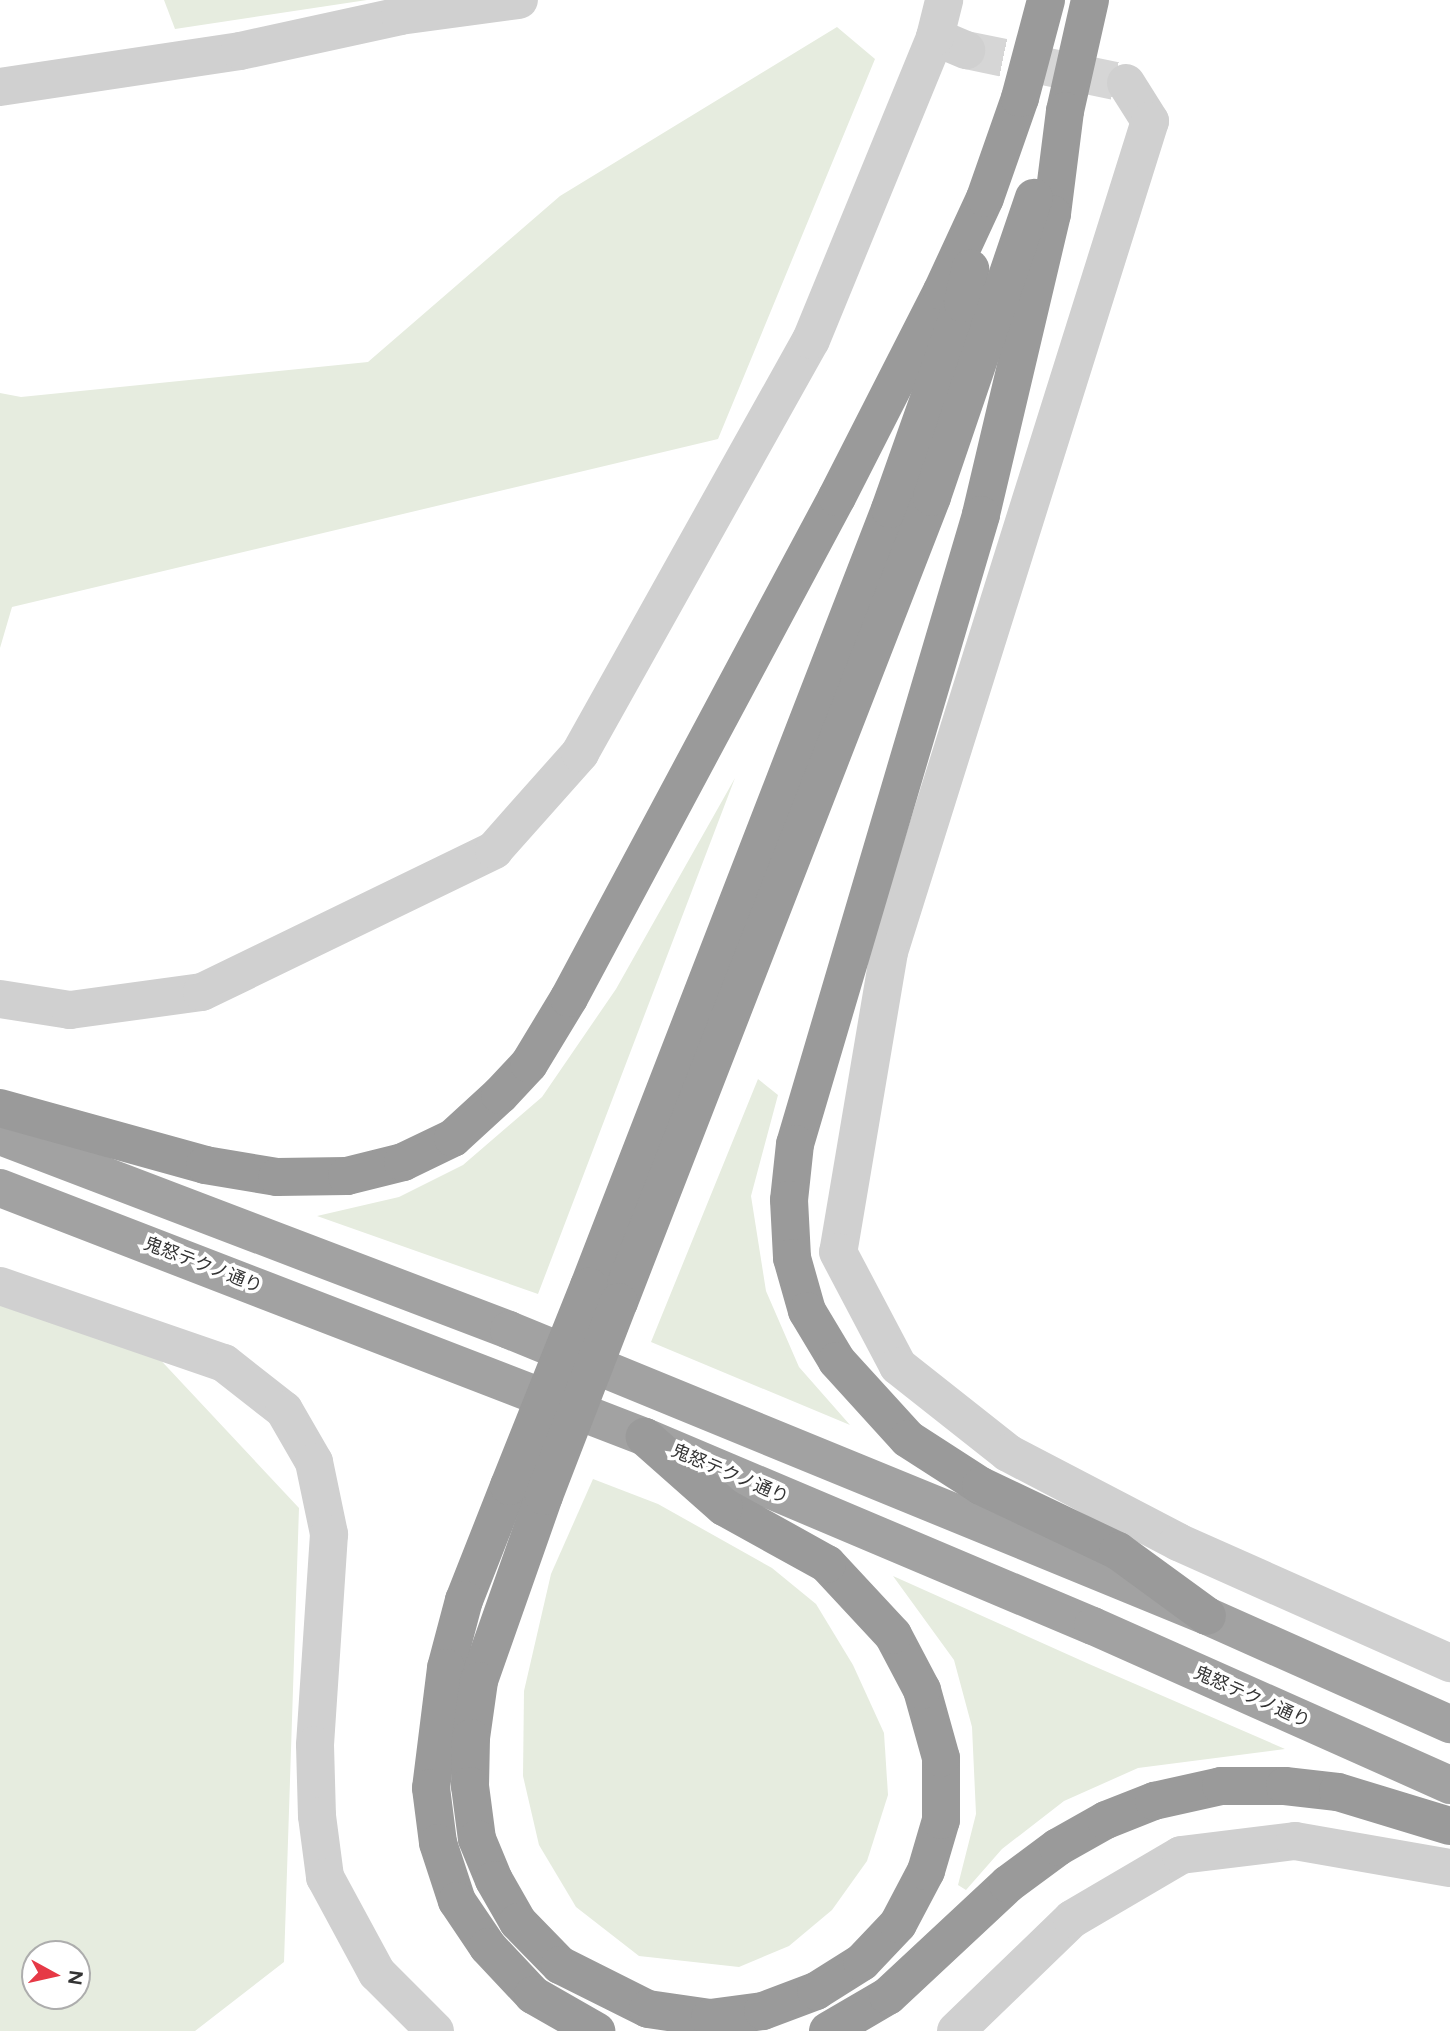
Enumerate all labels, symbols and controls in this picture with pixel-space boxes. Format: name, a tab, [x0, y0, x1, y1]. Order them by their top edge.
street label: 鬼怒テクノ通り	[140, 1232, 266, 1298]
street label: 鬼怒テクノ通り	[668, 1439, 792, 1509]
street label: 鬼怒テクノ通り	[1190, 1662, 1314, 1732]
north arrow	[21, 1940, 91, 2010]
text: N	[63, 1969, 88, 1987]

